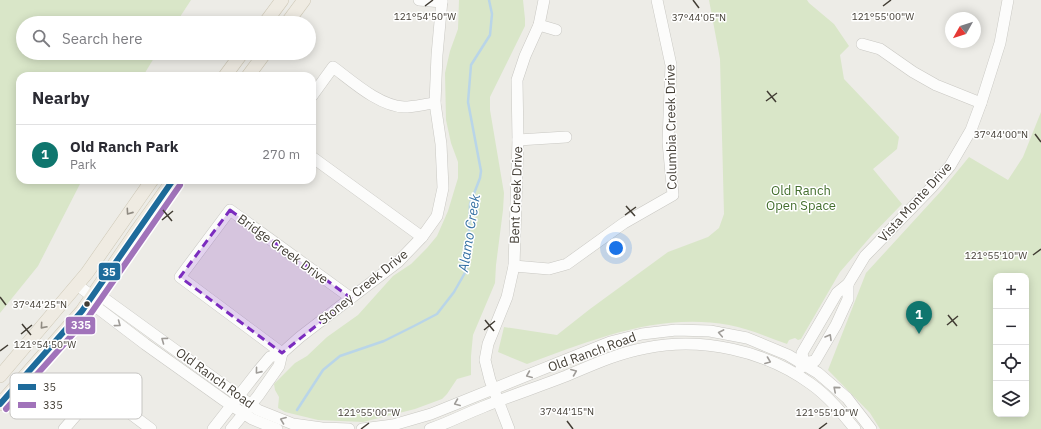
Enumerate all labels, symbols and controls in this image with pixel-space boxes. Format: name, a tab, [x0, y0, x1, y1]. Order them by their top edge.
text: 121°54'50"W	[394, 10, 456, 23]
text: 121°55'00"W	[852, 10, 914, 23]
text: 37°44'05"N	[672, 11, 726, 24]
north arrow	[945, 12, 981, 48]
search box	[16, 16, 316, 60]
icon: search	[30, 27, 52, 49]
text: Search here	[62, 29, 142, 48]
street label: Columbia Creek Drive	[661, 64, 681, 190]
text: Nearby	[32, 87, 90, 109]
text: 37°44'00"N	[974, 128, 1028, 141]
text: Old Ranch Park	[70, 137, 178, 156]
text: 1	[41, 146, 49, 163]
text: 270 m	[262, 146, 300, 163]
street label: Bent Creek Drive	[506, 146, 526, 244]
text: Park	[70, 156, 96, 173]
street label: Vista Monte Drive	[875, 158, 955, 246]
park label: Old Ranch Open Space	[766, 182, 836, 214]
water label: Alamo Creek	[454, 192, 484, 274]
one-way arrow	[126, 208, 134, 215]
street label: Bridge Creek Drive	[234, 210, 332, 288]
your location	[606, 238, 626, 258]
street label: Stoney Creek Drive	[315, 246, 411, 328]
text: 121°55'10"W	[965, 249, 1027, 262]
line badge: 35	[98, 262, 121, 281]
text: 35	[102, 265, 116, 279]
map controls	[993, 273, 1029, 417]
button: +	[993, 273, 1029, 309]
text: 37°44'25"N	[13, 298, 67, 311]
unlabelled marker	[82, 299, 92, 309]
pin: 1	[906, 301, 932, 334]
button: −	[993, 309, 1029, 345]
line badge: 335	[65, 316, 96, 335]
text: 335	[71, 318, 91, 332]
one-way arrow	[114, 319, 121, 326]
one-way arrow	[41, 321, 48, 328]
street label: Old Ranch Road	[546, 328, 638, 376]
one-way arrow	[718, 329, 724, 338]
one-way arrow	[824, 334, 831, 341]
text: 121°54'50"W	[14, 338, 76, 351]
one-way arrow	[161, 338, 168, 345]
street label: Old Ranch Road	[172, 344, 258, 412]
button: locate	[993, 345, 1029, 381]
one-way arrow	[763, 356, 771, 364]
one-way arrow	[255, 367, 262, 374]
one-way arrow	[571, 369, 578, 377]
one-way arrow	[526, 370, 534, 378]
legend	[10, 373, 142, 419]
text: 35	[43, 380, 56, 394]
button: layers	[993, 381, 1029, 417]
one-way arrow	[834, 387, 841, 394]
text: 335	[43, 398, 63, 412]
one-way arrow	[454, 399, 461, 407]
text: 37°44'15"N	[540, 405, 594, 418]
text: 121°55'00"W	[338, 406, 400, 419]
text: 121°55'10"W	[796, 406, 858, 419]
one-way arrow	[280, 416, 287, 424]

